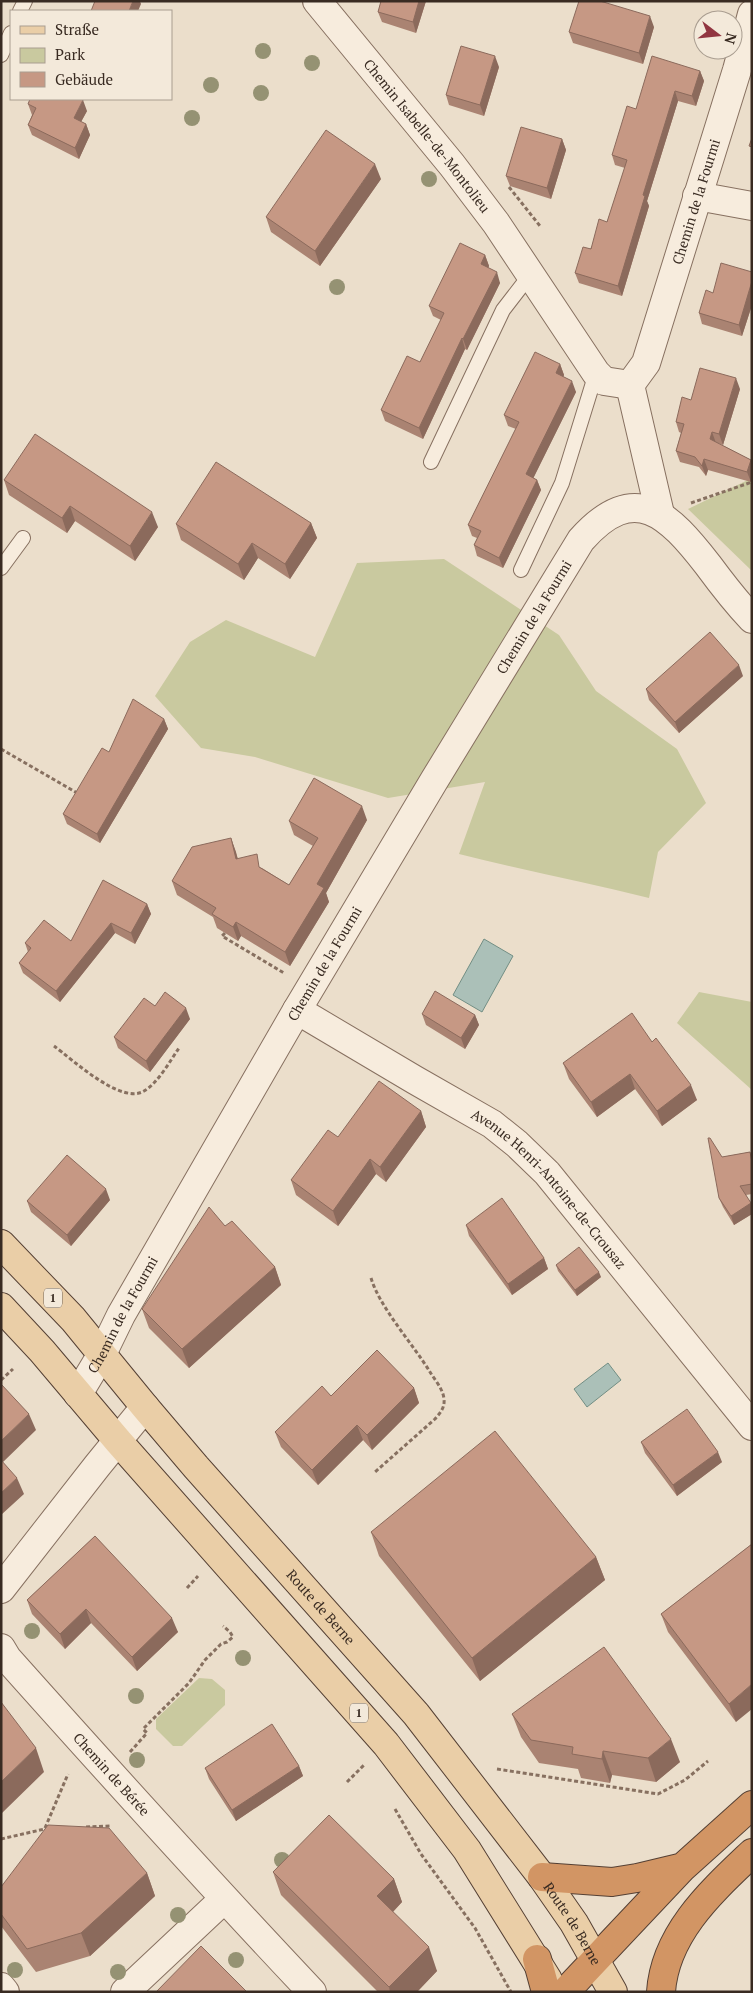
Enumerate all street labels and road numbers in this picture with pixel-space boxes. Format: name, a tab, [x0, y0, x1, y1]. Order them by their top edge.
street label: Chemin Isabelle-de-Montolieu	[360, 55, 495, 216]
street label: Chemin de la Fourmi	[667, 137, 724, 267]
street label: Chemin de la Fourmi	[491, 556, 576, 677]
street label: Chemin de la Fourmi	[283, 903, 366, 1024]
street label: Avenue Henri-Antoine-de-Crousaz	[468, 1104, 631, 1273]
street label: Chemin de la Fourmi	[83, 1253, 162, 1377]
road number: 1	[44, 1289, 62, 1308]
street label: Route de Berne	[283, 1565, 360, 1648]
road number: 1	[350, 1704, 368, 1722]
street label: Chemin de Bérée	[69, 1728, 154, 1820]
street label: Route de Berne	[539, 1878, 606, 1968]

